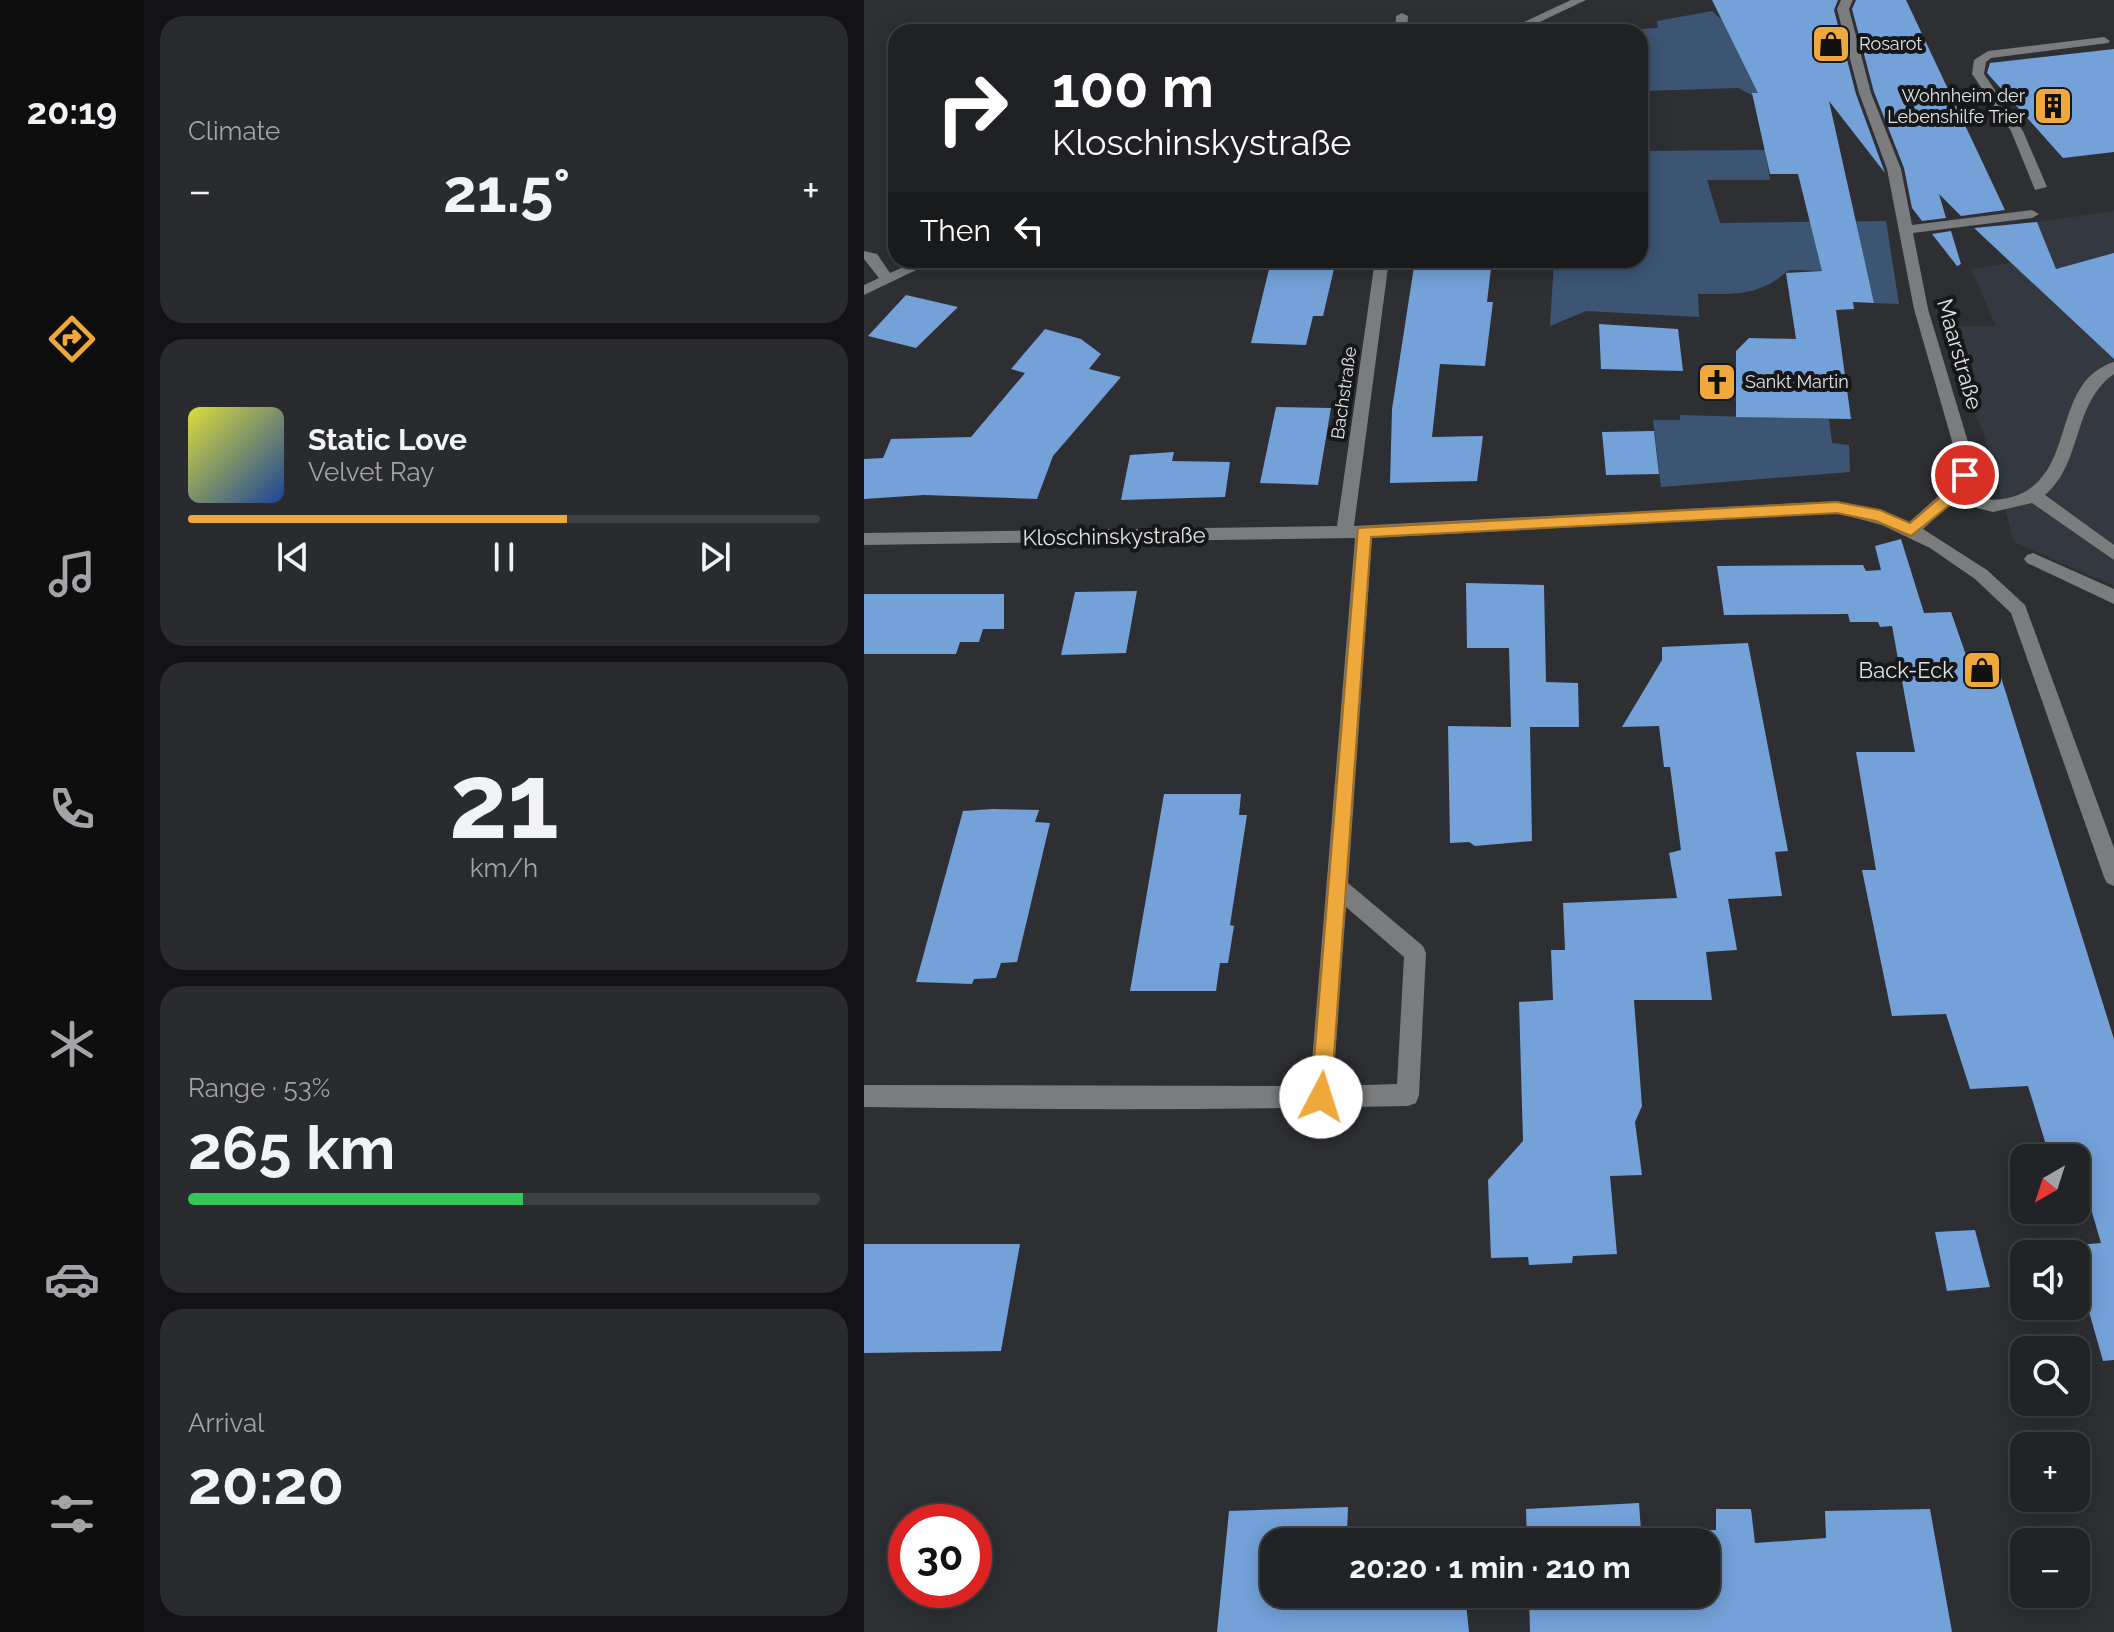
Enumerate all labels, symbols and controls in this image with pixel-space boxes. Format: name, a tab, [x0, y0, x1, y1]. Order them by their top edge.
shop icon: Rosarot	[1810, 23, 1852, 65]
place label: Rosarot	[1859, 33, 1922, 54]
text: 100 m	[1052, 54, 1214, 120]
icon: right	[920, 56, 1024, 160]
place label: Wohnheim der Lebenshilfe Trier	[1887, 85, 2026, 127]
building icon: Wohnheim der Lebenshilfe Trier	[2032, 85, 2074, 127]
text: 20:19	[27, 90, 117, 132]
text: Climate	[188, 116, 280, 146]
text: Kloschinskystraße	[1052, 121, 1351, 163]
text: 21.5°	[443, 156, 570, 226]
text: −	[188, 165, 212, 216]
text: +	[802, 165, 820, 216]
icon: left	[1007, 208, 1051, 252]
text: Then	[920, 213, 991, 248]
street label: Maarstraße	[1932, 296, 1988, 412]
icon: directions	[44, 311, 100, 367]
street label: Bachstraße	[1327, 345, 1360, 441]
church icon: Sankt Martin	[1696, 361, 1738, 403]
place label: Sankt Martin	[1745, 371, 1849, 392]
text: Static Love	[308, 422, 467, 457]
pin	[1931, 441, 1999, 509]
icon: arrive	[1943, 453, 1987, 497]
text: Velvet Ray	[308, 457, 434, 487]
street label: Kloschinskystraße	[1022, 521, 1206, 551]
icon: previous	[271, 535, 315, 579]
icon: pause	[482, 535, 526, 579]
icon: next	[693, 535, 737, 579]
icon: music	[44, 546, 100, 602]
shop icon: Back-Eck	[1961, 649, 2003, 691]
place label: Back-Eck	[1859, 657, 1954, 683]
text: 21	[449, 740, 559, 862]
icon: phone	[44, 781, 100, 837]
text: km/h	[470, 853, 538, 883]
icon: climate	[44, 1016, 100, 1072]
position arrow	[1279, 1055, 1363, 1139]
text: Range · 53%	[188, 1073, 330, 1103]
text: 265 km	[188, 1113, 395, 1183]
north arrow	[2010, 1144, 2090, 1224]
map controls	[2010, 1144, 2090, 1608]
button: sound	[2010, 1240, 2090, 1320]
icon: car	[44, 1251, 100, 1307]
button: search	[2010, 1336, 2090, 1416]
text: Arrival	[188, 1408, 264, 1438]
button: +	[2010, 1432, 2090, 1512]
text: 20:20	[188, 1448, 344, 1518]
icon: filters	[44, 1486, 100, 1542]
speed limit sign: 30	[888, 1504, 992, 1608]
button: −	[2010, 1528, 2090, 1608]
text: 20:20 · 1 min · 210 m	[1349, 1550, 1631, 1585]

